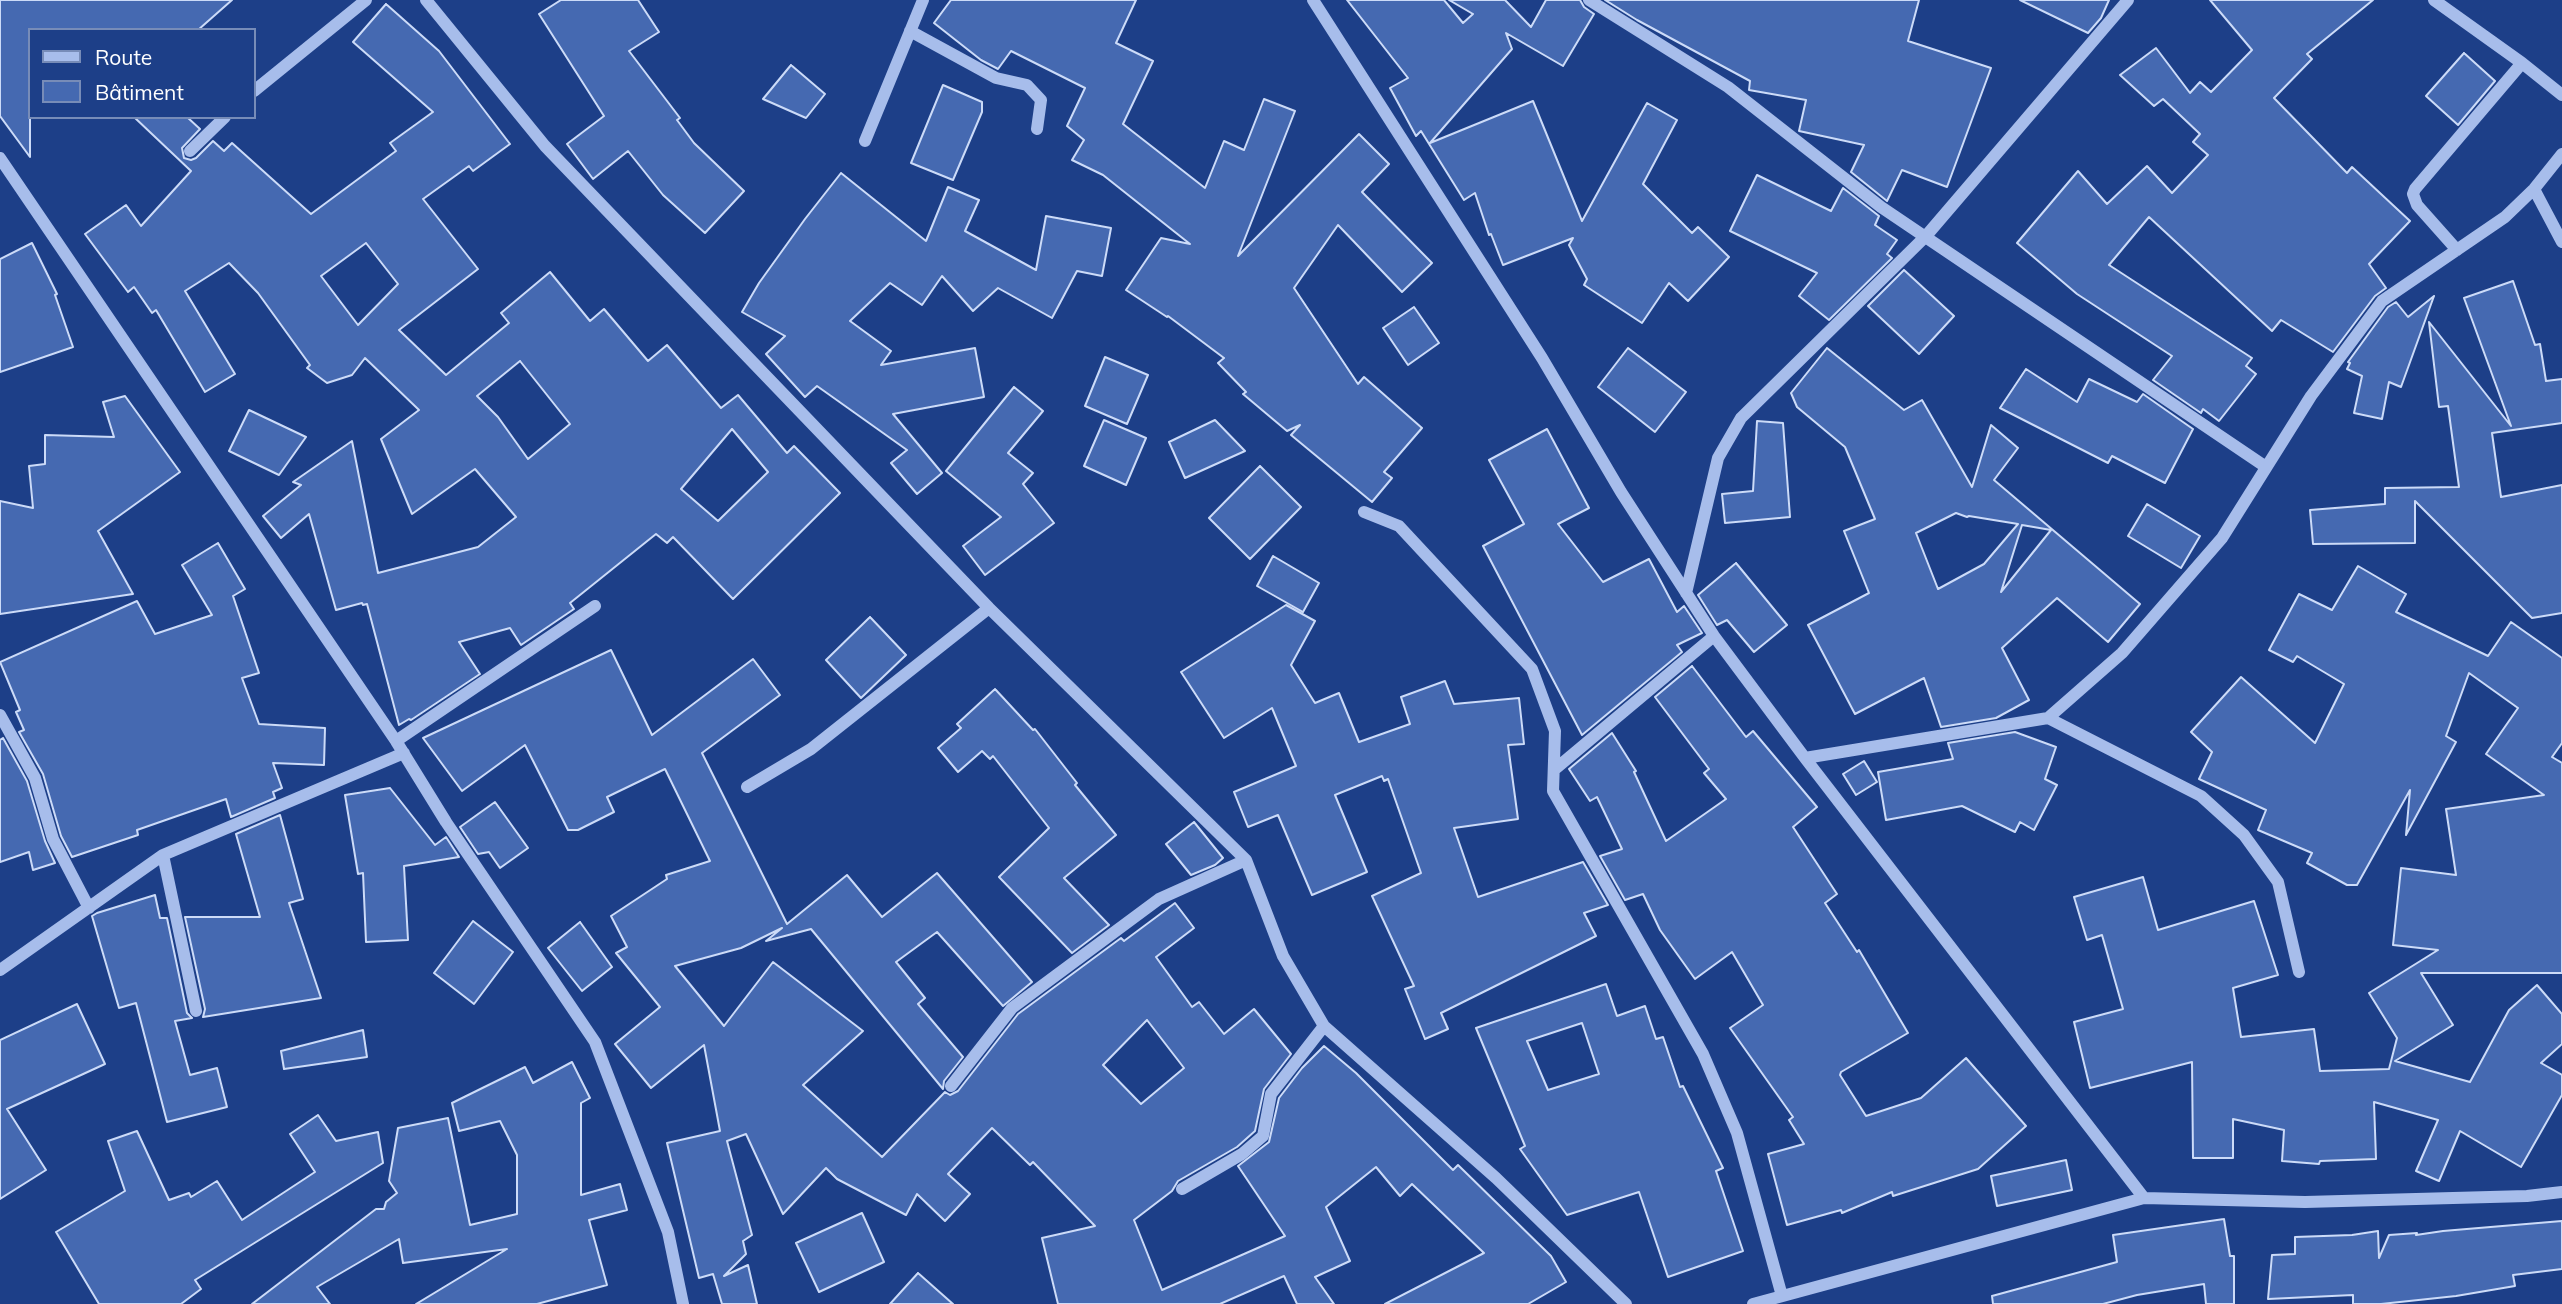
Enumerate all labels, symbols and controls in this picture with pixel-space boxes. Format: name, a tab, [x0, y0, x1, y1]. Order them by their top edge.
legend	[28, 28, 256, 119]
text: Route	[95, 44, 152, 70]
text: Bâtiment	[95, 79, 184, 105]

